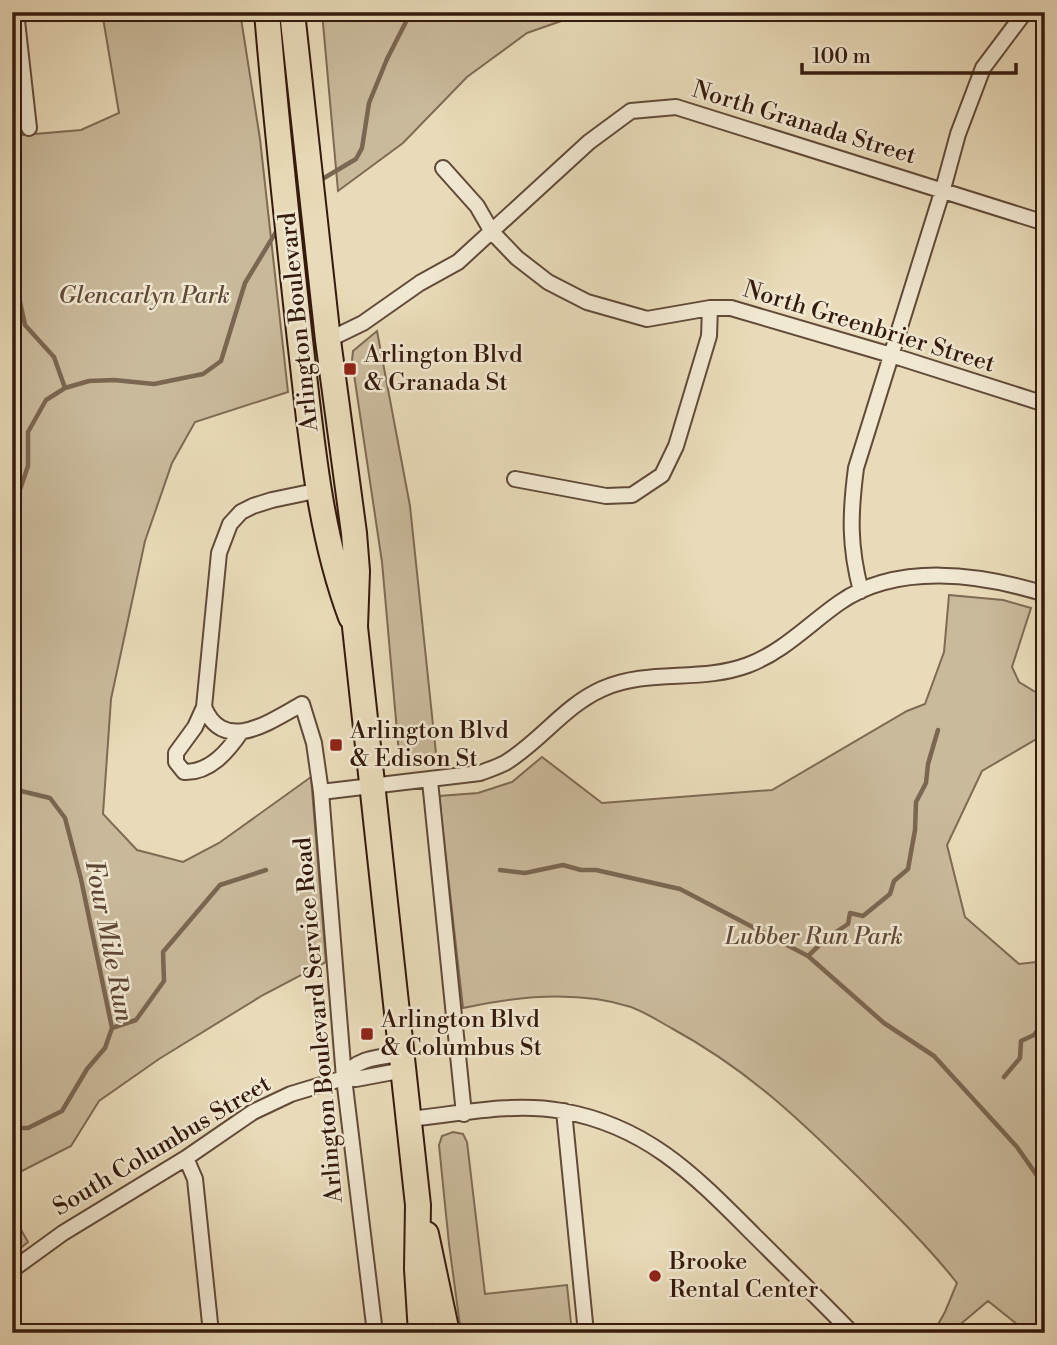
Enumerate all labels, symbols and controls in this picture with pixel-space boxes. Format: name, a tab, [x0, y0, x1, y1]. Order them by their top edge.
scale bar	[802, 32, 1015, 76]
text: 100 m	[812, 44, 871, 70]
street label: North Granada Street	[688, 75, 920, 171]
street label: Arlington Boulevard	[273, 211, 326, 434]
street label: North Greenbrier Street	[740, 274, 999, 380]
park label: Glencarlyn Park	[58, 281, 230, 311]
place label: Arlington Blvd & Granada St	[363, 340, 523, 398]
marker: Arlington Blvd & Granada St	[342, 361, 358, 377]
place label: Arlington Blvd & Edison St	[349, 716, 509, 774]
marker: Arlington Blvd & Edison St	[328, 737, 344, 753]
street label: Arlington Boulevard Service Road	[288, 836, 350, 1205]
water label: Four Mile Run	[78, 857, 140, 1025]
park label: Lubber Run Park	[724, 922, 903, 952]
place label: Arlington Blvd & Columbus St	[380, 1005, 543, 1063]
marker: Arlington Blvd & Columbus St	[359, 1026, 375, 1042]
street label: South Columbus Street	[48, 1069, 277, 1223]
place label: Brooke Rental Center	[668, 1247, 819, 1305]
marker: Brooke Rental Center	[647, 1268, 663, 1284]

